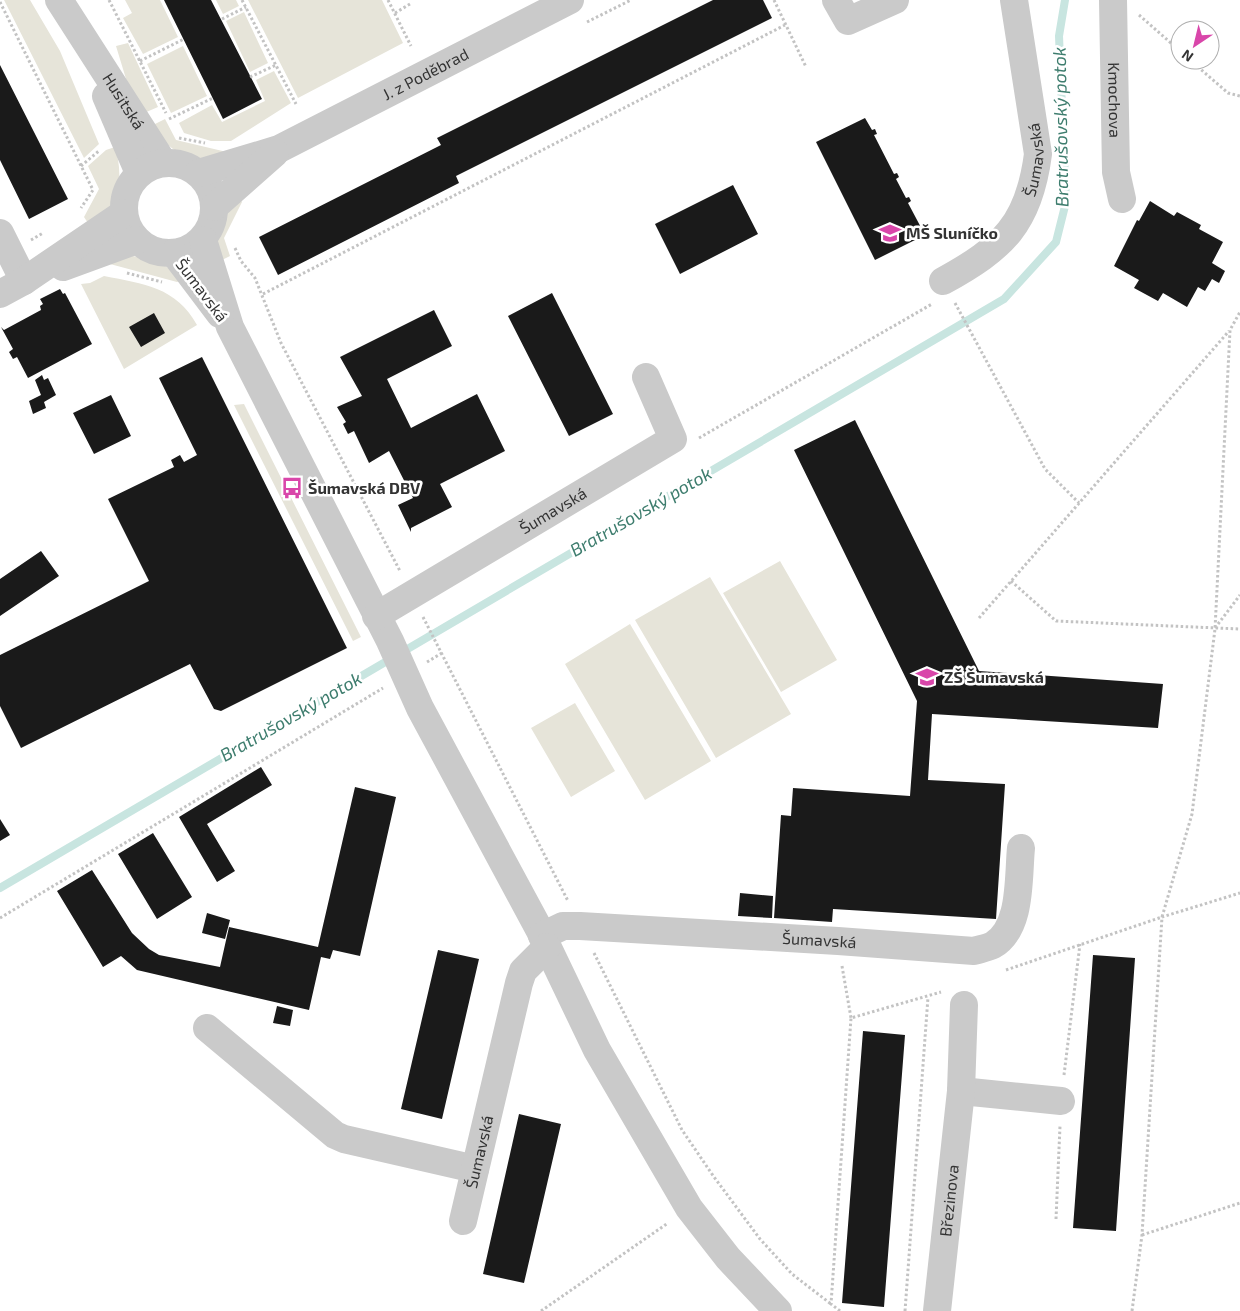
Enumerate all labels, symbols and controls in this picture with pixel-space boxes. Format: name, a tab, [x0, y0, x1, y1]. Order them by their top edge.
north arrow	[1170, 20, 1220, 70]
street label: J. z Poděbrad	[379, 44, 471, 104]
text: N	[1178, 46, 1196, 66]
water label: Bratrušovský potok	[1048, 47, 1072, 207]
street label: Kmochova	[1105, 62, 1125, 138]
street label: Husitská	[99, 69, 149, 132]
street label: Šumavská	[1019, 122, 1047, 199]
school or university icon: MŠ Sluníčko	[877, 220, 903, 246]
place label: MŠ Sluníčko	[906, 223, 998, 242]
street label: Šumavská	[172, 254, 232, 325]
water label: Bratrušovský potok	[566, 462, 715, 561]
bus stop icon: Šumavská DBV	[279, 475, 305, 501]
place label: Šumavská DBV	[308, 478, 421, 497]
street label: Šumavská	[516, 483, 590, 537]
school or university icon: ZŠ Šumavská	[914, 664, 940, 690]
water label: Bratrušovský potok	[216, 667, 365, 766]
place label: ZŠ Šumavská	[944, 667, 1044, 686]
street label: Šumavská	[782, 928, 857, 951]
street label: Šumavská	[461, 1113, 497, 1190]
street label: Březinova	[935, 1164, 962, 1238]

